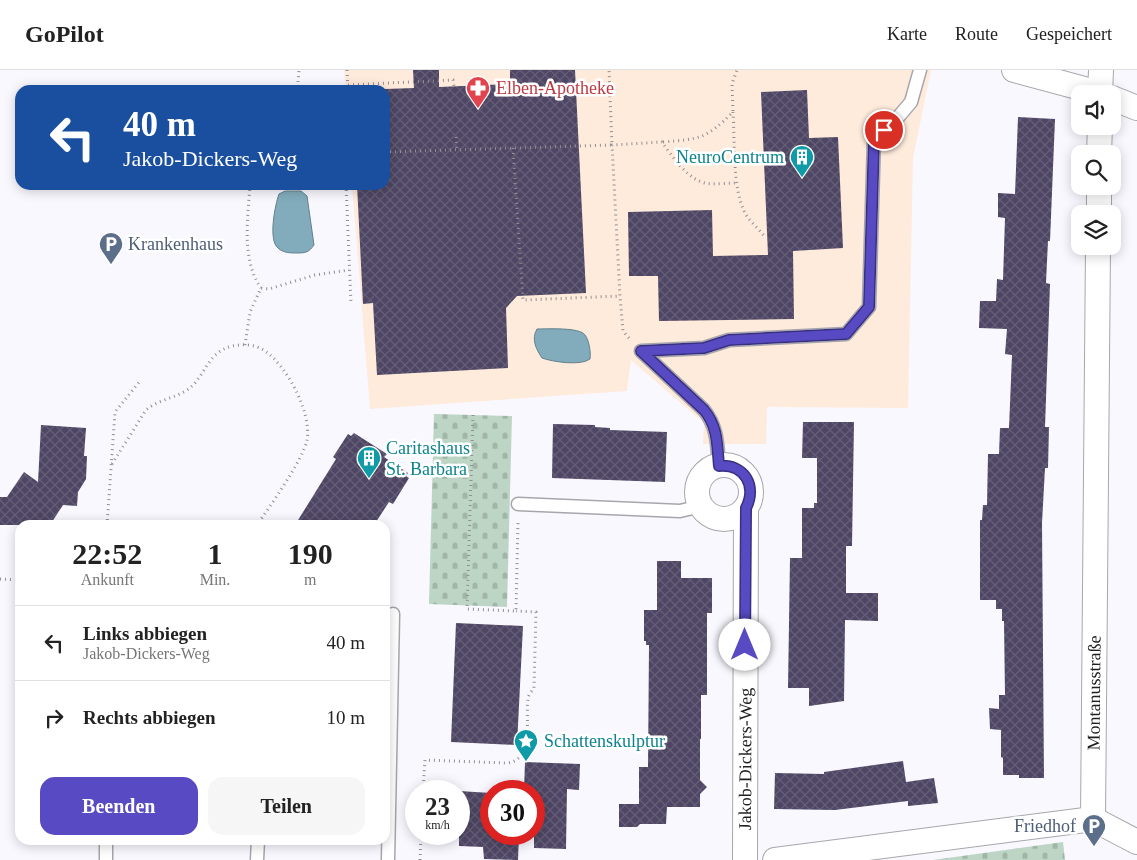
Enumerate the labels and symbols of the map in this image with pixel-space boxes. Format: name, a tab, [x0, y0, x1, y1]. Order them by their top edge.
pharmacy icon: Elben-Apotheke	[465, 75, 491, 109]
place label: Elben-Apotheke	[496, 78, 614, 98]
pin	[863, 109, 905, 151]
building icon: NeuroCentrum	[789, 144, 815, 178]
place label: NeuroCentrum	[676, 147, 784, 167]
parking icon: Krankenhaus	[98, 231, 124, 265]
place label: Krankenhaus	[128, 234, 223, 254]
place label: Caritashaus St. Barbara	[386, 438, 470, 479]
building icon: Caritashaus St. Barbara	[356, 445, 382, 479]
position arrow	[718, 618, 770, 670]
street label: Montanusstraße	[1084, 635, 1105, 751]
street label: Jakob-Dickers-Weg	[735, 688, 755, 830]
place icon: Schattenskulptur	[513, 728, 539, 762]
place label: Schattenskulptur	[544, 731, 665, 751]
speed limit sign: 30	[480, 780, 545, 845]
parking icon: Friedhof	[1081, 813, 1107, 847]
place label: Friedhof	[1014, 816, 1076, 836]

